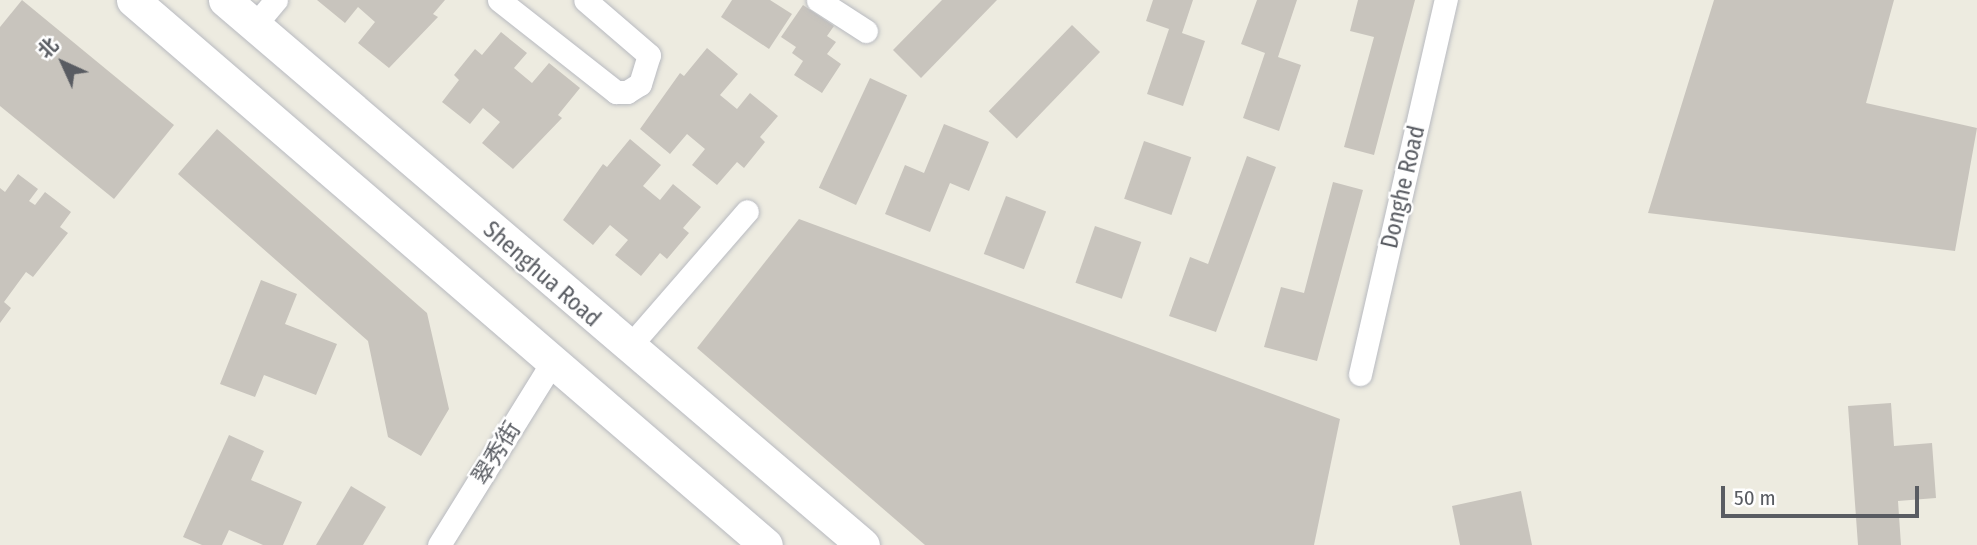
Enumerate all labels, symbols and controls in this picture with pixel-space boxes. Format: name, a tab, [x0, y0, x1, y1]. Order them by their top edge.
north arrow	[28, 28, 98, 98]
text: 北	[33, 33, 63, 63]
street label: Donghe Road	[1375, 123, 1431, 251]
street label: Shenghua Road	[478, 216, 606, 332]
street label: 翠秀街	[466, 416, 526, 490]
scale bar	[1725, 472, 1923, 516]
text: 50 m	[1734, 485, 1776, 511]

